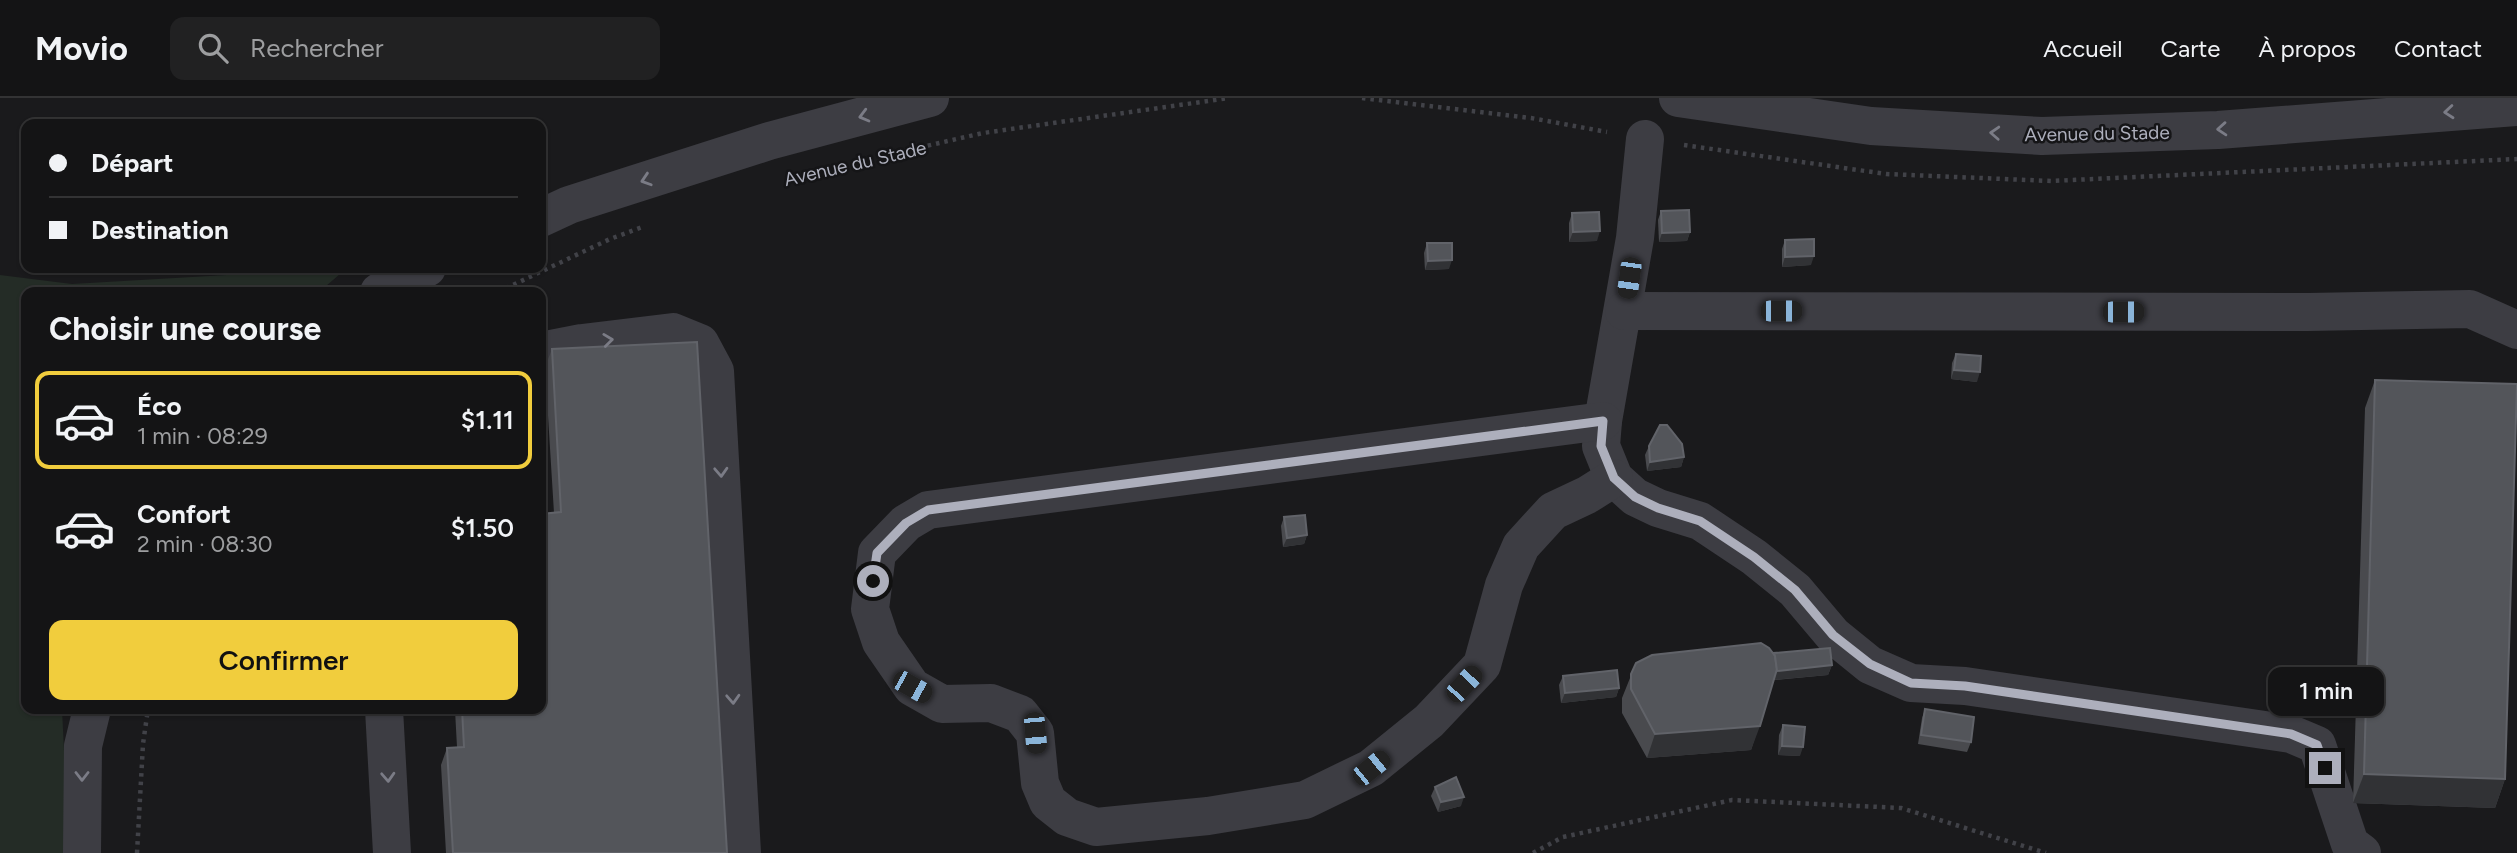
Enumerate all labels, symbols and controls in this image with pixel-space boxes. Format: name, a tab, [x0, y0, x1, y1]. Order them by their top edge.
search box	[170, 17, 660, 80]
text: Movio	[35, 29, 128, 68]
icon: search	[194, 29, 232, 67]
text: Rechercher	[250, 32, 384, 64]
text: Accueil	[2043, 34, 2123, 63]
text: Carte	[2161, 34, 2220, 63]
text: À propos	[2258, 34, 2356, 63]
text: Contact	[2394, 34, 2482, 63]
one-way arrow	[2443, 104, 2454, 119]
one-way arrow	[859, 108, 871, 122]
street label: Avenue du Stade	[2024, 121, 2170, 146]
one-way arrow	[2216, 122, 2227, 137]
one-way arrow	[1989, 126, 2000, 141]
street label: Avenue du Stade	[782, 136, 929, 191]
text: Départ	[91, 147, 173, 179]
one-way arrow	[641, 172, 653, 187]
text: Destination	[91, 214, 229, 246]
car	[1616, 256, 1643, 300]
car	[1761, 301, 1803, 322]
car	[2103, 302, 2145, 323]
text: Choisir une course	[49, 310, 321, 348]
one-way arrow	[602, 332, 614, 347]
icon: car	[53, 389, 116, 452]
text: Éco	[137, 390, 182, 422]
text: $1.11	[461, 404, 514, 436]
text: 1 min · 08:29	[137, 422, 268, 450]
one-way arrow	[713, 467, 728, 478]
icon: car	[53, 497, 116, 560]
text: Confort	[137, 498, 231, 530]
text: $1.50	[451, 512, 514, 544]
text: 2 min · 08:30	[137, 530, 272, 558]
route start	[857, 565, 889, 597]
button: Confirmer	[49, 620, 518, 700]
car	[1442, 661, 1487, 707]
callout: 1 min	[2267, 666, 2383, 716]
car	[889, 668, 936, 706]
text: 1 min	[2299, 677, 2353, 705]
one-way arrow	[726, 694, 741, 705]
car	[1023, 711, 1048, 755]
car	[1349, 747, 1394, 789]
route end	[2309, 752, 2341, 784]
one-way arrow	[74, 771, 90, 782]
one-way arrow	[380, 772, 395, 783]

